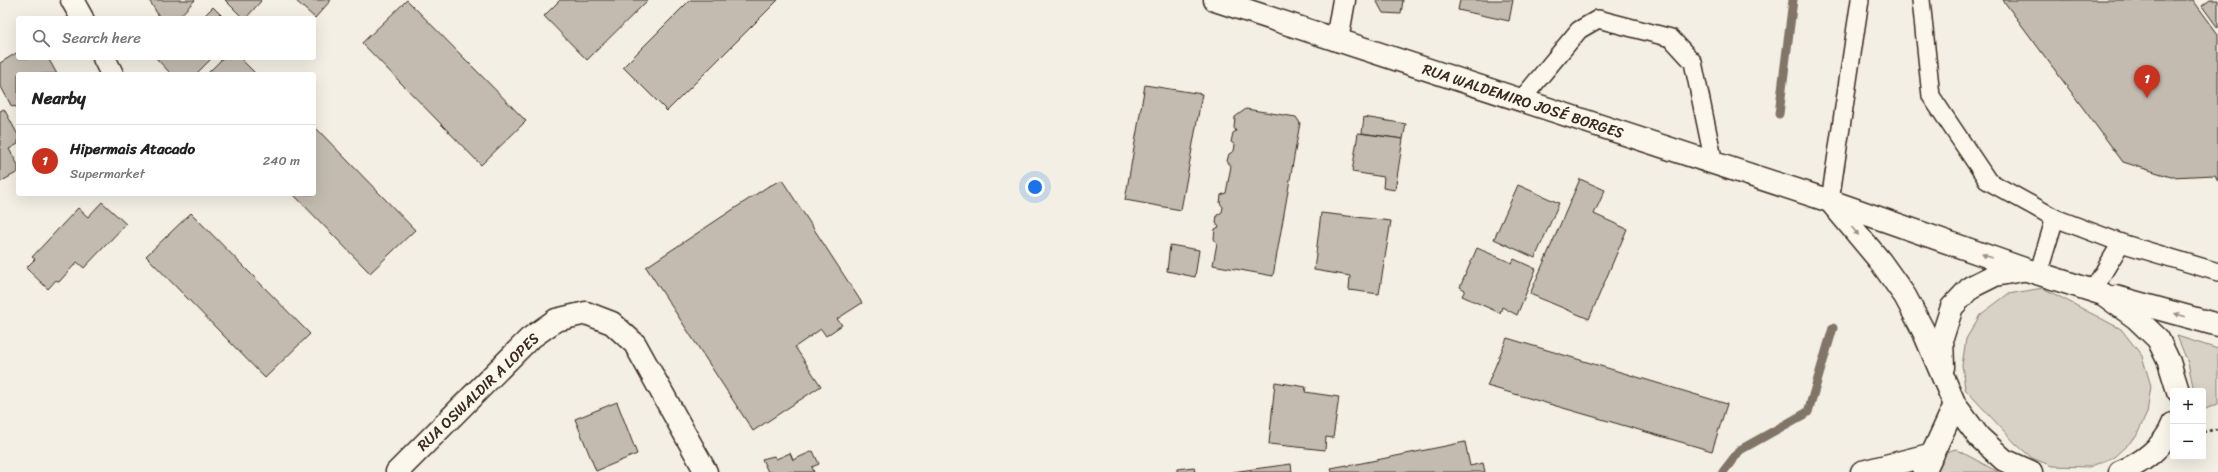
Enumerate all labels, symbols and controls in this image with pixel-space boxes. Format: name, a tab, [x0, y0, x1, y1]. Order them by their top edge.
search box	[16, 16, 316, 60]
text: Search here	[62, 25, 141, 51]
icon: search	[30, 27, 52, 49]
street label: RUA WALDEMIRO JOSÉ BORGES	[1419, 56, 1627, 146]
pin: 1	[2134, 65, 2160, 98]
text: Nearby	[32, 83, 86, 113]
text: Hipermais Atacado	[70, 136, 195, 162]
text: 1	[42, 149, 48, 172]
text: 240 m	[263, 149, 300, 172]
text: Supermarket	[70, 162, 145, 185]
your location	[1025, 177, 1045, 197]
one-way arrow	[1851, 226, 1860, 237]
one-way arrow	[1980, 253, 1992, 259]
one-way arrow	[2174, 312, 2186, 318]
street label: RUA OSWALDIR A LOPES	[411, 326, 545, 458]
map controls	[2170, 388, 2206, 460]
button: +	[2170, 388, 2206, 424]
button: −	[2170, 424, 2206, 460]

